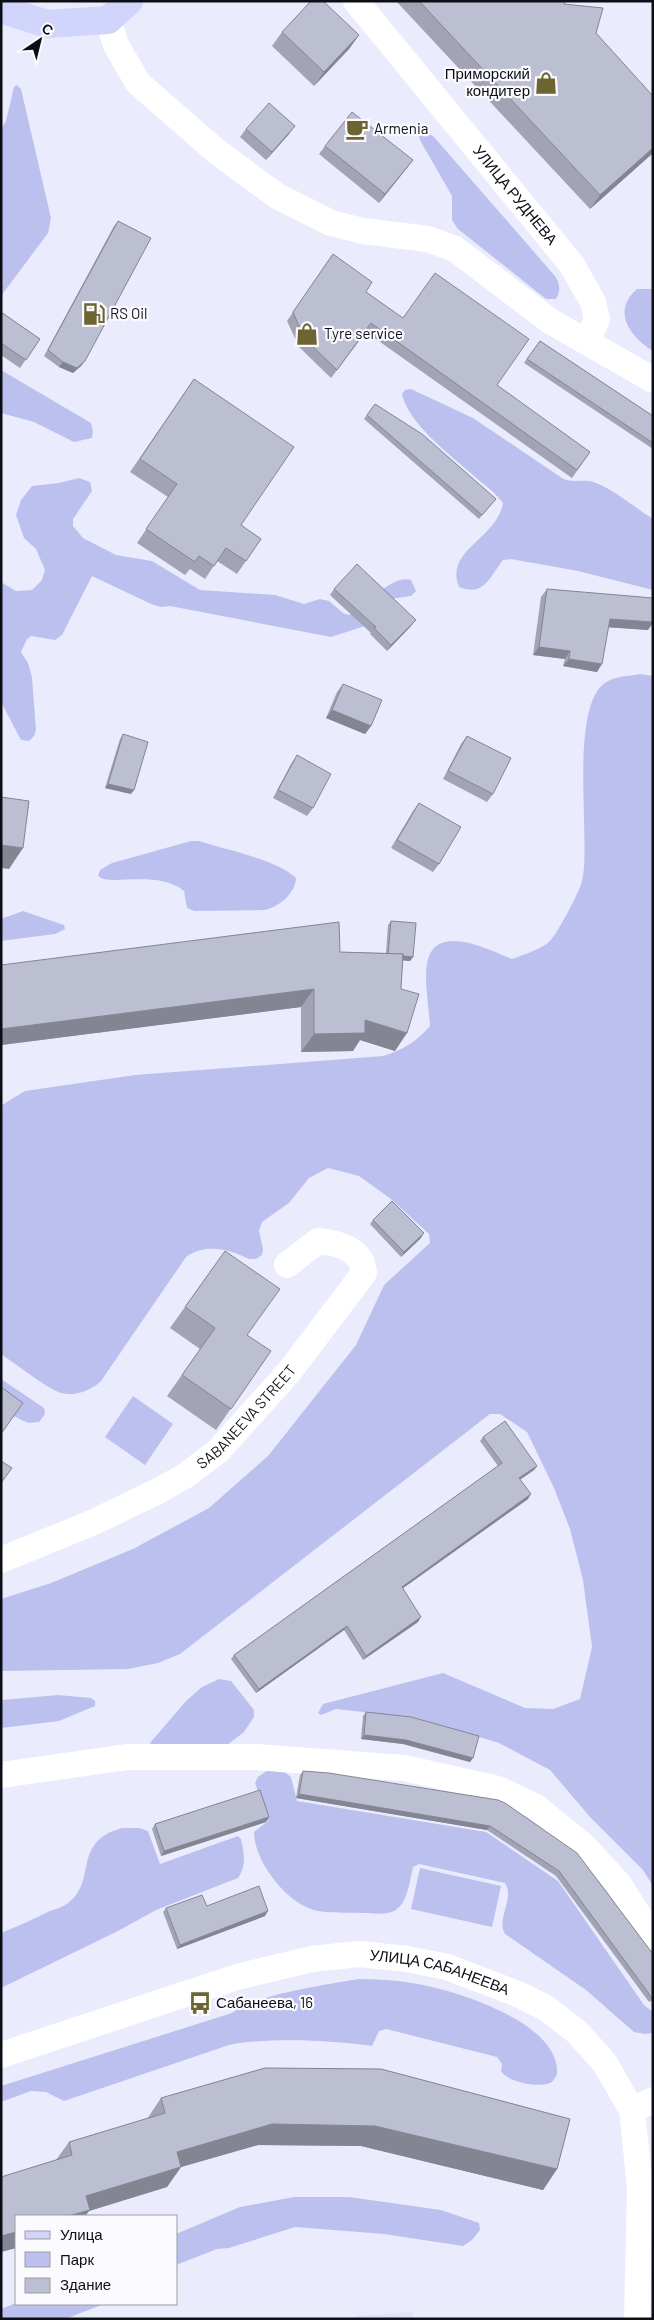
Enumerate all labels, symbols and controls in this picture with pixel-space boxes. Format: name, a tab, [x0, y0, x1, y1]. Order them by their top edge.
north arrow	[15, 15, 65, 65]
text: С	[39, 19, 57, 39]
place label: Приморский кондитер	[445, 64, 530, 99]
shop icon: Приморский кондитер	[533, 70, 559, 96]
cafe icon: Armenia	[344, 116, 370, 142]
place label: Armenia	[374, 119, 428, 137]
street label: УЛИЦА РУДНЕВА	[470, 141, 562, 248]
fuel station icon: RS Oil	[81, 301, 107, 327]
place label: RS Oil	[110, 304, 148, 322]
shop icon: Tyre service	[294, 321, 320, 347]
place label: Tyre service	[324, 324, 403, 342]
street label: SABANEEVA STREET	[193, 1361, 299, 1472]
street label: УЛИЦА САБАНЕЕВА	[369, 1945, 512, 1998]
bus stop icon: Сабанеева, 16	[187, 1990, 213, 2016]
place label: Сабанеева, 16	[216, 1993, 313, 2011]
legend	[15, 2215, 178, 2305]
text: Улица	[60, 2225, 103, 2243]
text: Парк	[60, 2250, 94, 2268]
text: Здание	[60, 2275, 111, 2293]

